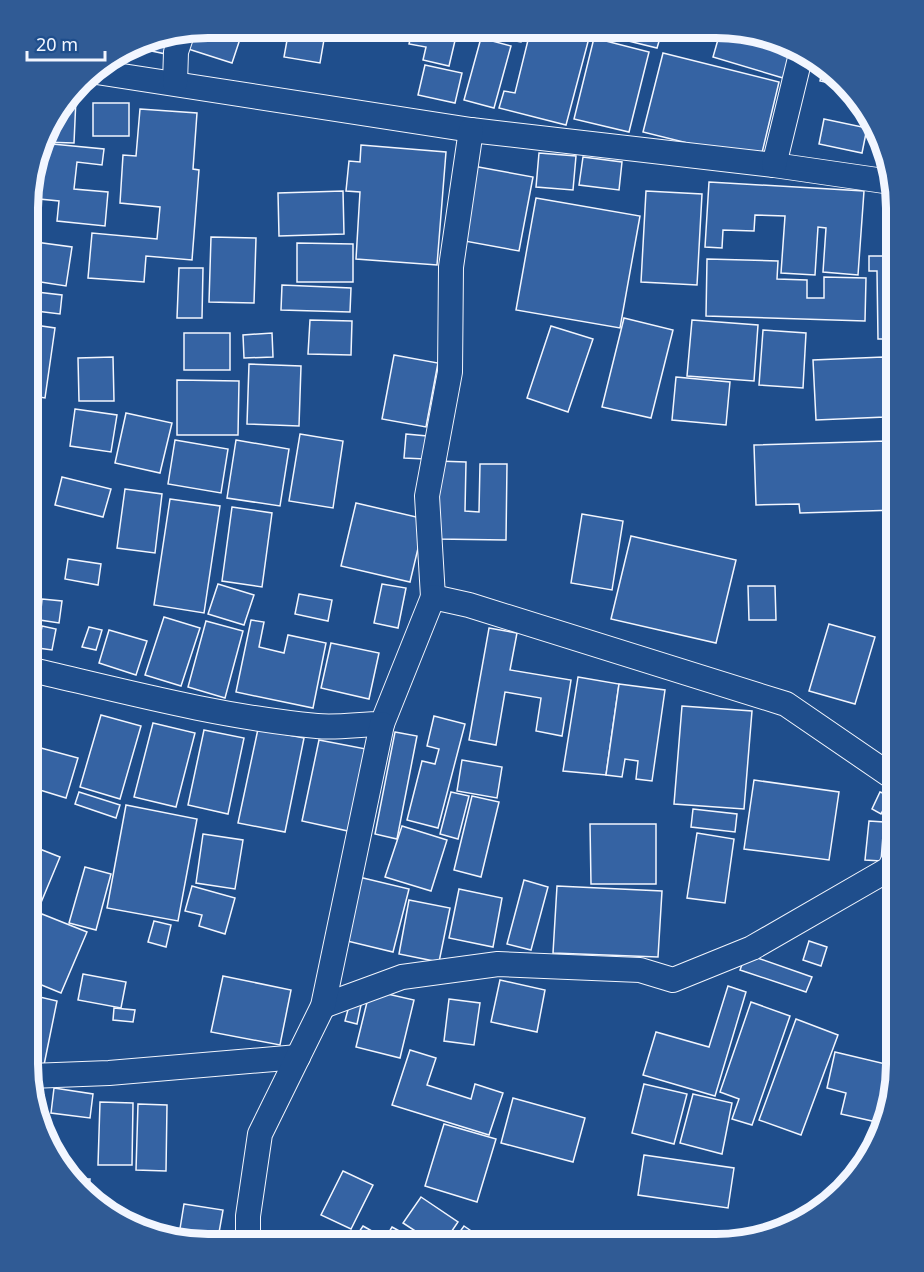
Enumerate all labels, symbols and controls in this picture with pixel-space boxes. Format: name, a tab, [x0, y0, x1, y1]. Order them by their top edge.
scale bar	[27, 24, 105, 62]
text: 20 m	[36, 32, 78, 56]

